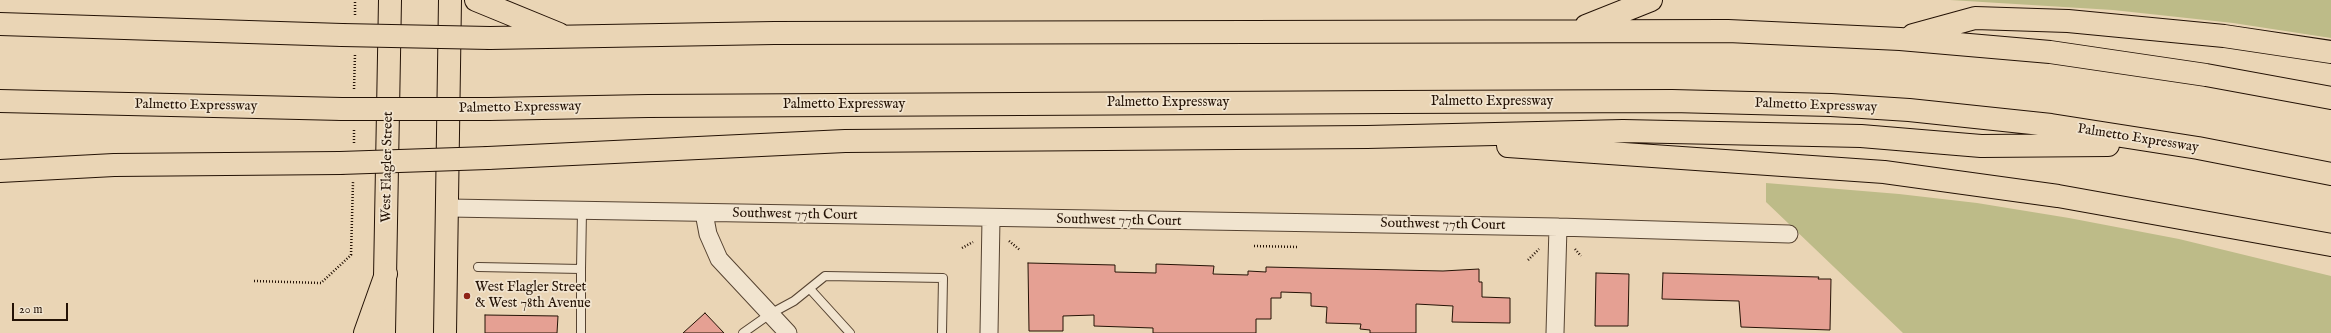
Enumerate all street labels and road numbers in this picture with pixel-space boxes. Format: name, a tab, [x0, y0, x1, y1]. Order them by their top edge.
street label: Palmetto Expressway	[1431, 94, 1553, 110]
street label: Palmetto Expressway	[1107, 95, 1229, 111]
street label: Palmetto Expressway	[1754, 95, 1878, 117]
street label: Palmetto Expressway	[135, 97, 257, 115]
street label: Palmetto Expressway	[783, 97, 905, 113]
street label: Palmetto Expressway	[459, 99, 581, 117]
street label: West Flagler Street	[379, 111, 397, 223]
street label: Palmetto Expressway	[2076, 121, 2200, 157]
street label: Southwest 77th Court	[732, 206, 858, 224]
street label: Southwest 77th Court	[1056, 212, 1182, 230]
street label: Southwest 77th Court	[1380, 216, 1506, 234]

